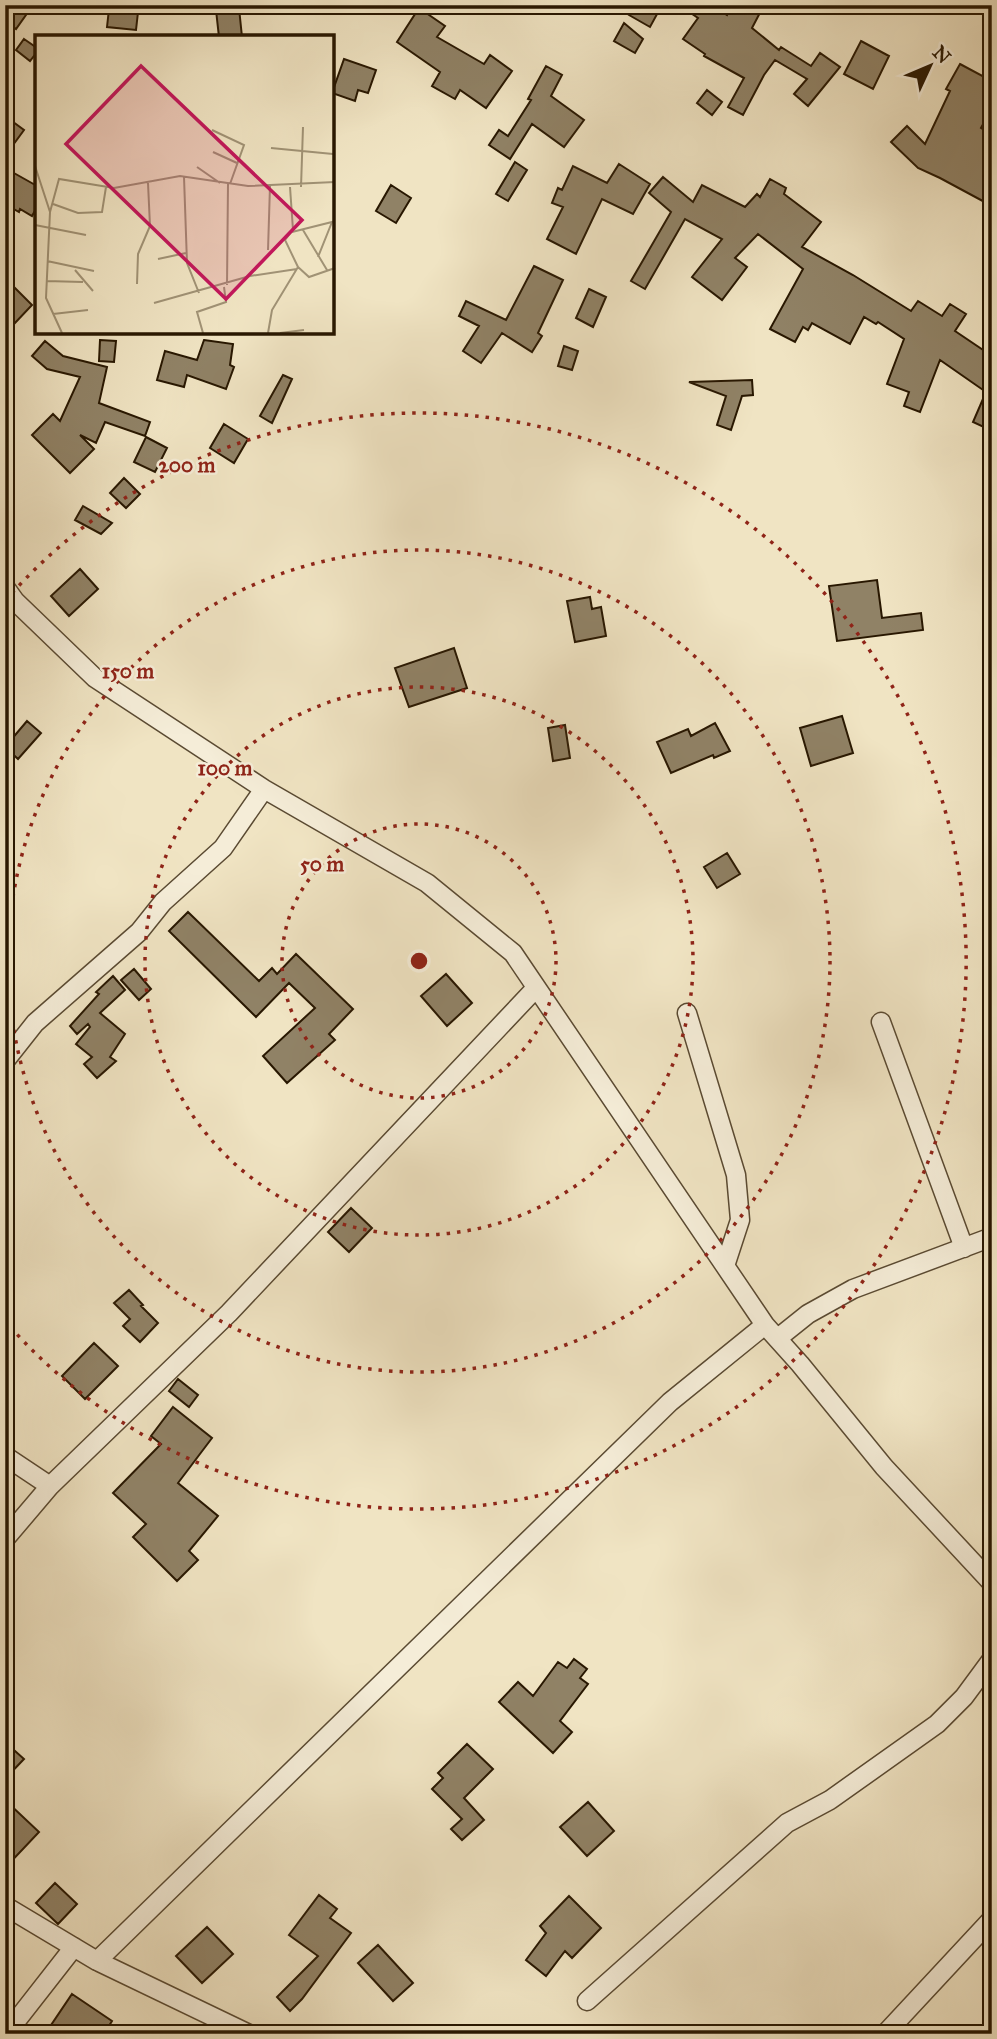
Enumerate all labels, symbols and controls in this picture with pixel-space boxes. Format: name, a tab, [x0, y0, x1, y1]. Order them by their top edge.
north arrow	[895, 32, 965, 102]
inset map	[35, 35, 334, 334]
text: N	[928, 41, 956, 68]
text: 200 m	[159, 452, 216, 478]
text: 150 m	[102, 658, 154, 684]
text: 100 m	[198, 755, 253, 781]
text: 50 m	[300, 851, 344, 877]
centre of rings	[407, 949, 431, 973]

